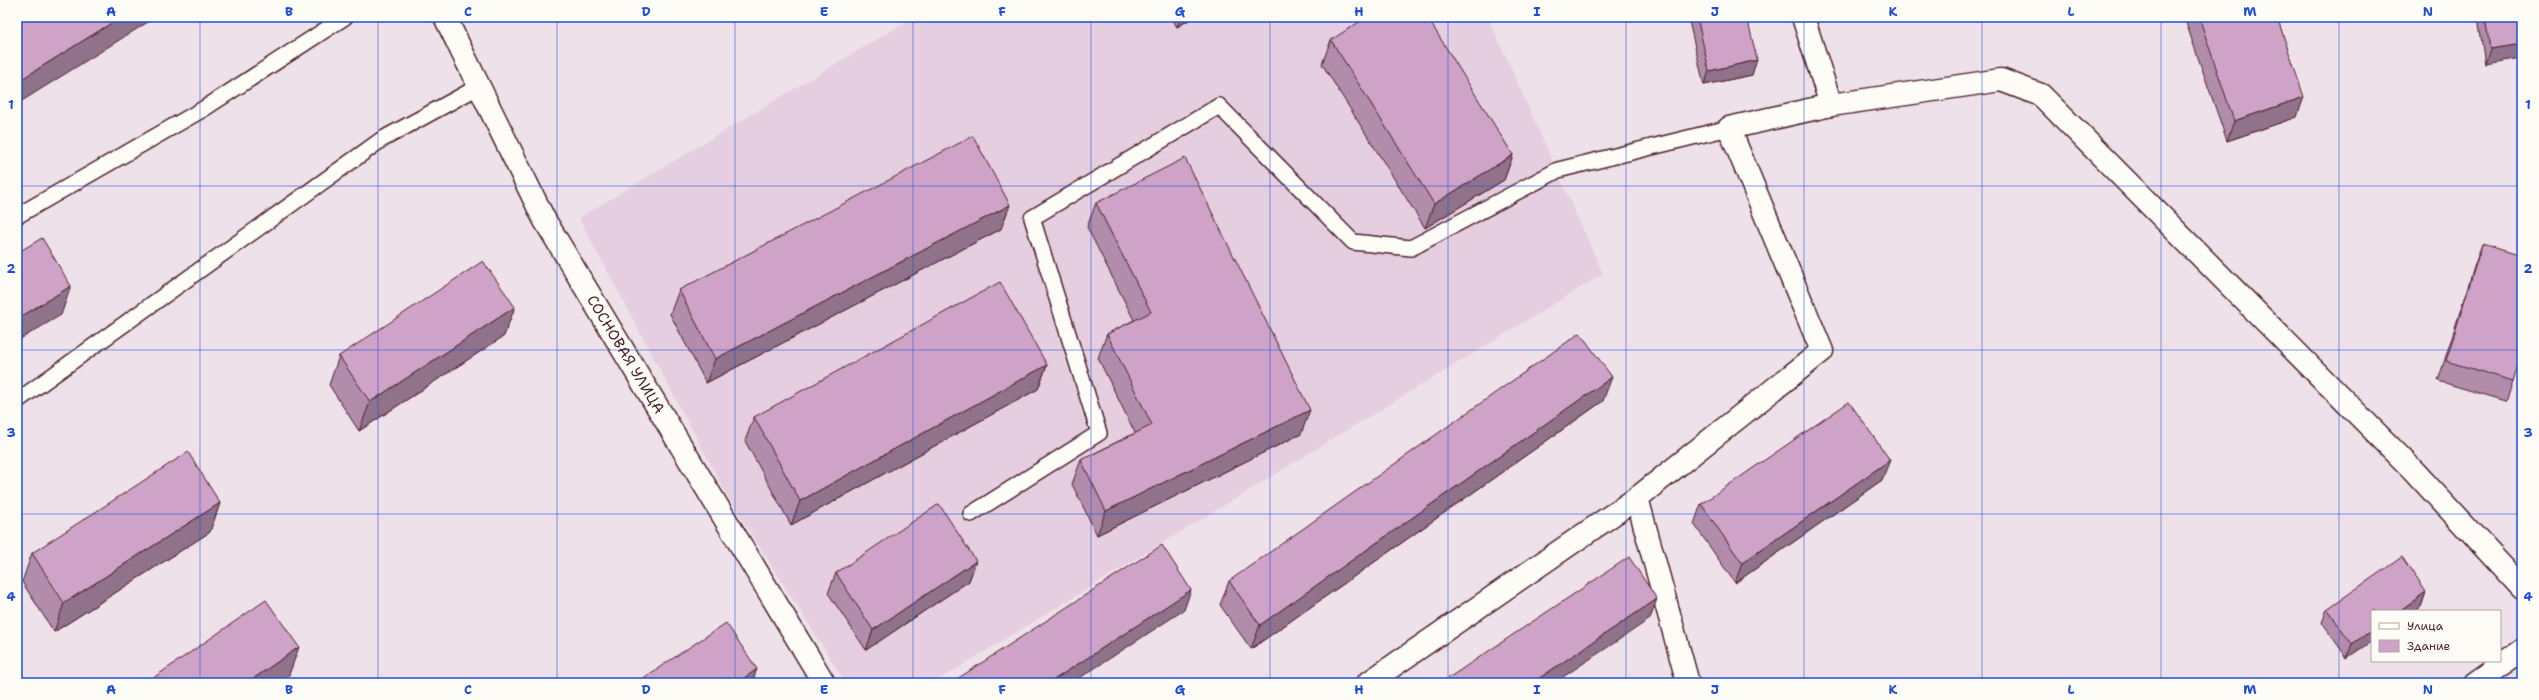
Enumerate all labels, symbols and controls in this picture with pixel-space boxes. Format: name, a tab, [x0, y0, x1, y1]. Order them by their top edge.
text: A	[106, 3, 116, 20]
text: B	[285, 3, 293, 20]
text: C	[464, 3, 472, 20]
text: D	[641, 3, 651, 20]
text: E	[820, 3, 829, 20]
text: F	[998, 3, 1006, 20]
text: G	[1175, 3, 1186, 20]
text: H	[1354, 3, 1364, 20]
text: I	[1533, 3, 1541, 20]
text: J	[1711, 3, 1719, 20]
text: K	[1889, 3, 1898, 20]
text: L	[2067, 3, 2075, 20]
text: M	[2243, 3, 2257, 20]
text: N	[2423, 3, 2433, 20]
text: 1	[8, 96, 14, 113]
text: 1	[2525, 96, 2531, 113]
text: 2	[6, 260, 16, 277]
text: 2	[2523, 260, 2533, 277]
street label: СОСНОВАЯ УЛИЦА	[582, 291, 669, 418]
text: 3	[6, 424, 16, 441]
text: 3	[2523, 424, 2533, 441]
text: 4	[6, 588, 16, 605]
text: 4	[2523, 588, 2533, 605]
legend	[2371, 610, 2501, 662]
text: Улица	[2407, 618, 2444, 634]
text: Здание	[2407, 638, 2451, 654]
text: A	[106, 681, 116, 698]
text: B	[285, 681, 293, 698]
text: C	[464, 681, 472, 698]
text: D	[641, 681, 651, 698]
text: E	[820, 681, 829, 698]
text: F	[998, 681, 1006, 698]
text: G	[1175, 681, 1186, 698]
text: H	[1354, 681, 1364, 698]
text: I	[1533, 681, 1541, 698]
text: J	[1711, 681, 1719, 698]
text: K	[1889, 681, 1898, 698]
text: L	[2067, 681, 2075, 698]
text: M	[2243, 681, 2257, 698]
text: N	[2423, 681, 2433, 698]

